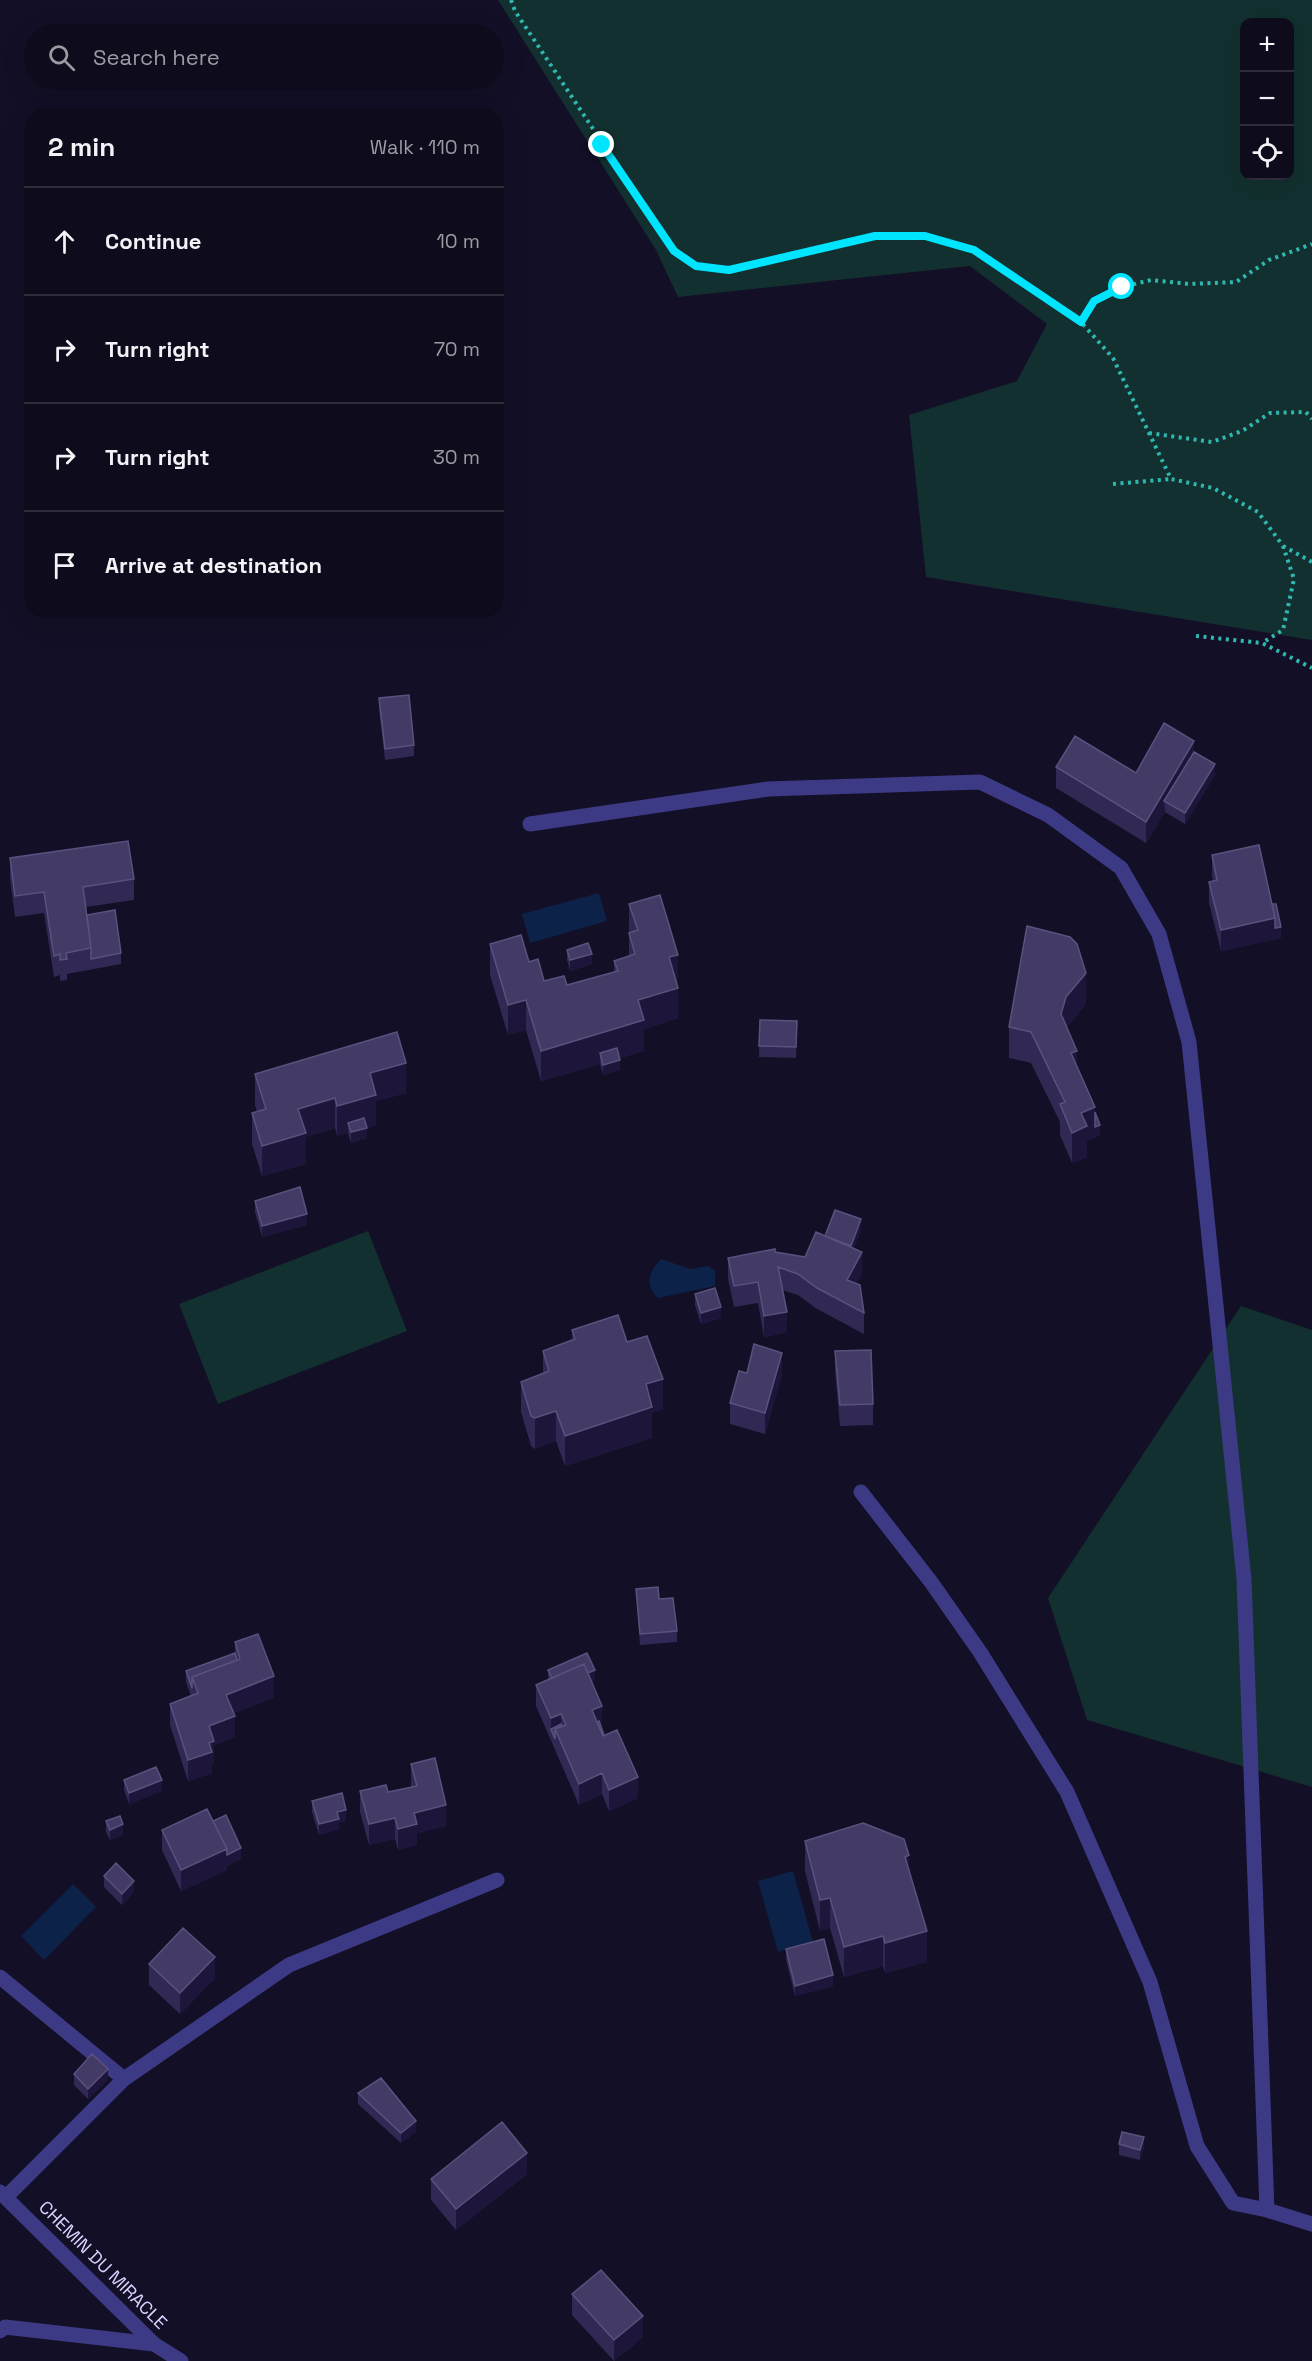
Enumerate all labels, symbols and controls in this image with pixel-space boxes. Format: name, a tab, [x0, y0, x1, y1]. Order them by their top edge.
map controls	[1240, 18, 1294, 180]
button: +	[1240, 18, 1294, 72]
search box	[24, 24, 504, 90]
icon: search	[45, 41, 78, 74]
text: Search here	[93, 43, 220, 71]
button: −	[1240, 72, 1294, 126]
button: locate	[1240, 126, 1294, 180]
text: 2 min	[48, 130, 115, 164]
route end	[588, 131, 614, 157]
text: Walk · 110 m	[370, 134, 480, 160]
icon: ahead	[48, 225, 81, 258]
text: Continue	[105, 227, 201, 255]
text: 10 m	[436, 228, 480, 254]
route start	[1108, 273, 1134, 299]
icon: right	[48, 333, 81, 366]
text: Turn right	[105, 335, 210, 363]
text: 70 m	[434, 336, 480, 362]
icon: right	[48, 441, 81, 474]
text: Turn right	[105, 443, 210, 471]
text: 30 m	[433, 444, 480, 470]
icon: arrive	[48, 549, 81, 582]
text: Arrive at destination	[105, 551, 322, 579]
street label: CHEMIN DU MIRACLE	[34, 2195, 173, 2334]

